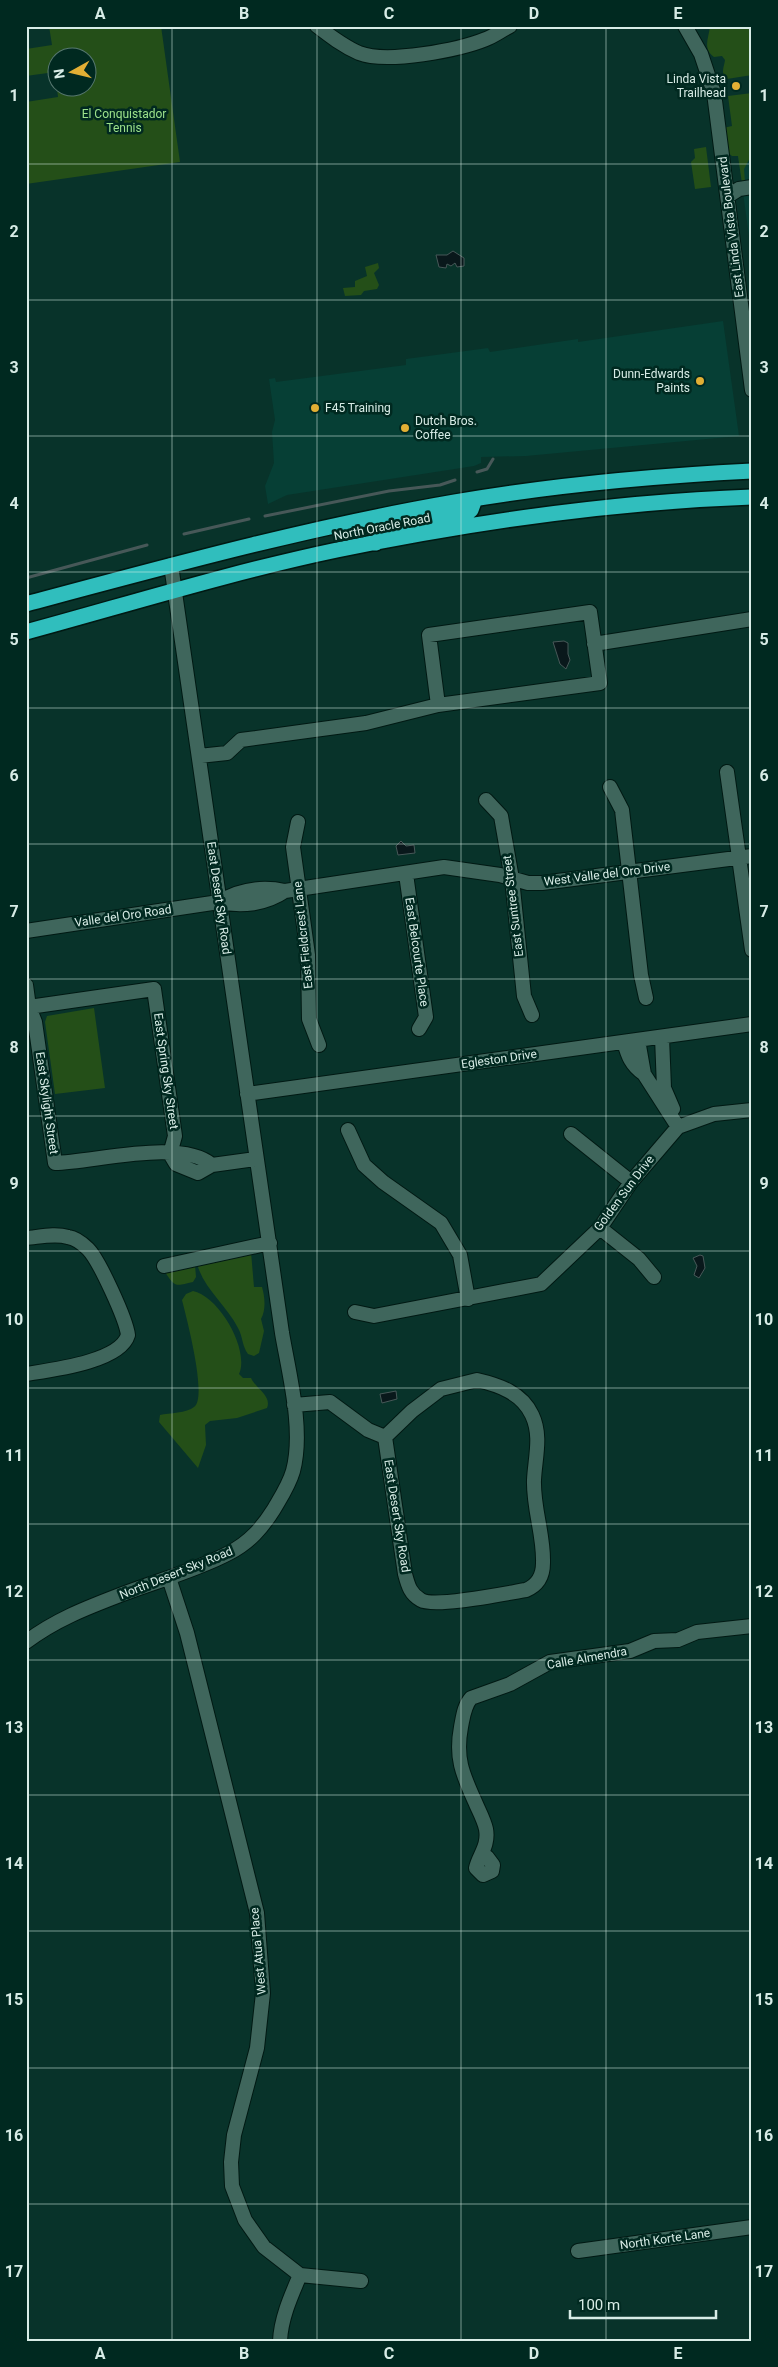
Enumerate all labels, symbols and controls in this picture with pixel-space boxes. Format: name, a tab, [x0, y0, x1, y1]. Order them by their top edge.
text: A	[95, 4, 106, 23]
text: B	[239, 4, 249, 23]
text: C	[384, 4, 394, 23]
text: D	[529, 4, 539, 23]
text: E	[674, 4, 683, 23]
north arrow	[48, 48, 98, 98]
text: N	[51, 68, 68, 80]
place label: Linda Vista Trailhead	[667, 72, 726, 100]
marker: Linda Vista Trailhead	[730, 80, 742, 92]
text: 1	[9, 86, 19, 105]
text: 1	[759, 86, 769, 105]
park label: El Conquistador Tennis	[82, 107, 166, 135]
street label: East Linda Vista Boulevard	[715, 156, 747, 298]
text: 2	[9, 222, 19, 241]
text: 2	[759, 222, 769, 241]
text: 3	[9, 358, 19, 377]
text: 3	[759, 358, 769, 377]
place label: Dunn-Edwards Paints	[613, 367, 690, 395]
marker: Dunn-Edwards Paints	[694, 375, 706, 387]
place label: F45 Training	[325, 401, 391, 415]
marker: F45 Training	[309, 402, 321, 414]
place label: Dutch Bros. Coffee	[415, 414, 477, 442]
marker: Dutch Bros. Coffee	[399, 422, 411, 434]
text: 4	[9, 494, 19, 513]
text: 4	[759, 494, 769, 513]
street label: North Oracle Road	[333, 511, 431, 543]
text: 5	[9, 630, 19, 649]
text: 5	[759, 630, 769, 649]
text: 6	[9, 766, 19, 785]
text: 6	[759, 766, 769, 785]
street label: East Desert Sky Road	[204, 841, 234, 955]
street label: East Suntree Street	[500, 854, 526, 958]
street label: West Valle del Oro Drive	[543, 859, 671, 889]
street label: East Fieldcrest Lane	[290, 881, 316, 989]
street label: East Belcourte Place	[402, 896, 432, 1008]
text: 7	[9, 902, 19, 921]
street label: Valle del Oro Road	[74, 902, 172, 930]
text: 7	[759, 902, 769, 921]
street label: East Spring Sky Street	[151, 1012, 181, 1130]
text: 8	[9, 1038, 19, 1057]
text: 8	[759, 1038, 769, 1057]
street label: Egleston Drive	[460, 1047, 538, 1071]
street label: East Skylight Street	[33, 1051, 61, 1155]
street label: Golden Sun Drive	[591, 1152, 657, 1234]
text: 9	[9, 1174, 19, 1193]
text: 9	[759, 1174, 769, 1193]
text: 10	[5, 1310, 23, 1329]
text: 10	[755, 1310, 773, 1329]
text: 11	[5, 1446, 23, 1465]
text: 11	[755, 1446, 773, 1465]
street label: East Desert Sky Road	[381, 1459, 413, 1573]
street label: North Desert Sky Road	[117, 1544, 235, 1602]
text: 12	[5, 1582, 23, 1601]
text: 12	[755, 1582, 773, 1601]
street label: Calle Almendra	[546, 1644, 628, 1672]
text: 13	[5, 1718, 23, 1737]
text: 13	[755, 1718, 773, 1737]
text: 14	[5, 1854, 23, 1873]
text: 14	[755, 1854, 773, 1873]
street label: West Atua Place	[247, 1907, 269, 1995]
text: 15	[5, 1990, 23, 2009]
text: 15	[755, 1990, 773, 2009]
text: 16	[5, 2126, 23, 2145]
text: 16	[755, 2126, 773, 2145]
street label: North Korte Lane	[619, 2226, 711, 2252]
text: 17	[5, 2262, 23, 2281]
text: 17	[755, 2262, 773, 2281]
scale bar	[570, 2287, 717, 2319]
text: 100 m	[578, 2296, 620, 2314]
text: A	[95, 2344, 106, 2363]
text: B	[239, 2344, 249, 2363]
text: C	[384, 2344, 394, 2363]
text: D	[529, 2344, 539, 2363]
text: E	[674, 2344, 683, 2363]

